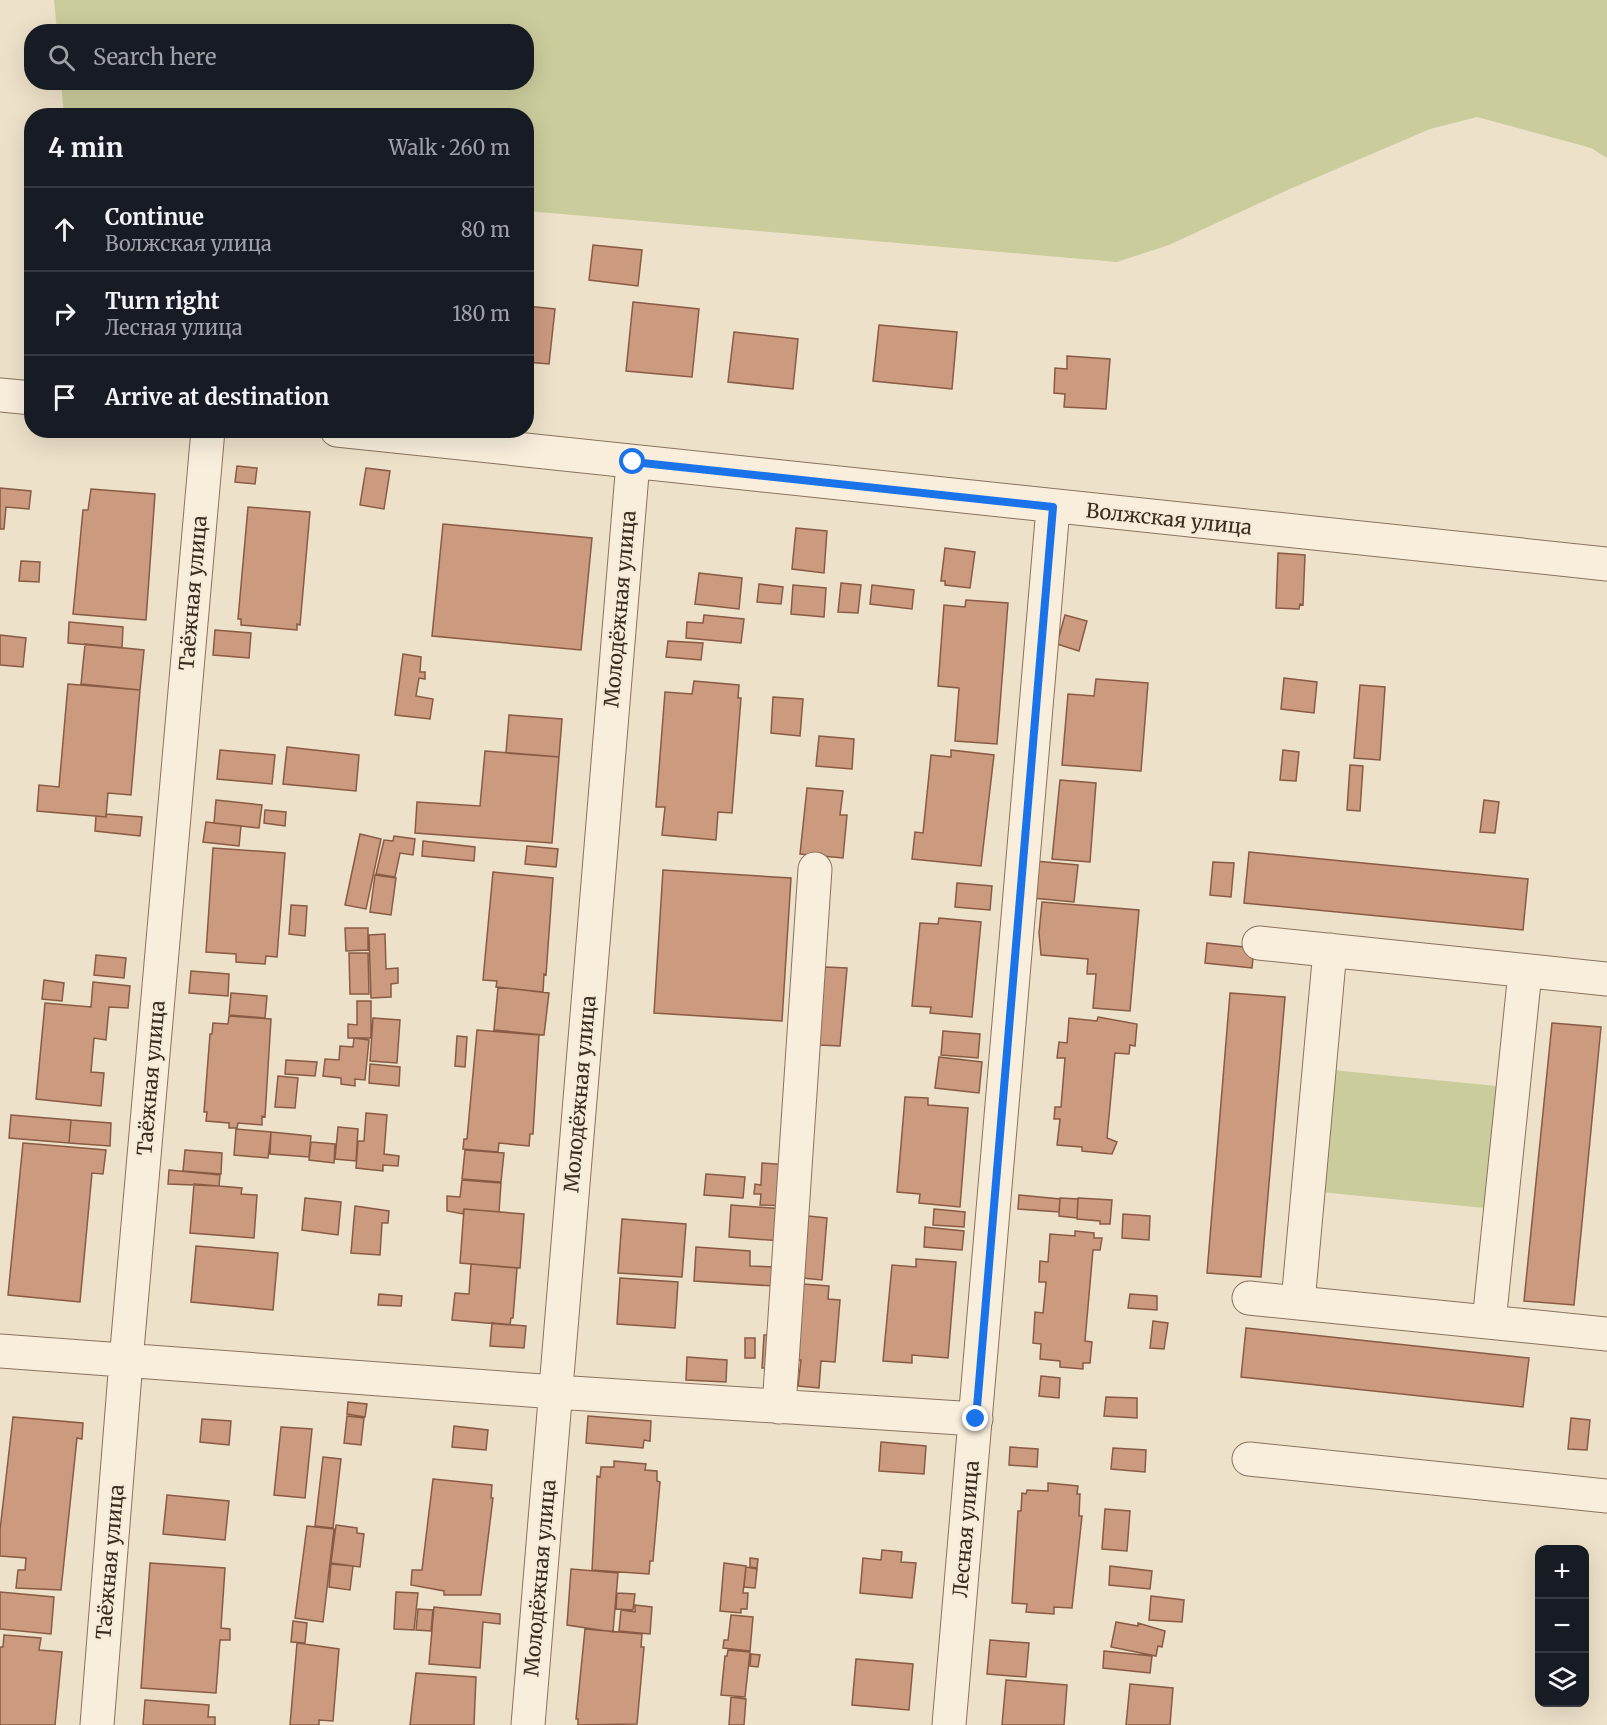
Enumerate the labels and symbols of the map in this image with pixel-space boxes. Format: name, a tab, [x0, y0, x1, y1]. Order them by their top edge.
route start	[619, 448, 645, 474]
street label: Волжская улица	[1085, 497, 1254, 540]
street label: Молодёжная улица	[598, 509, 641, 708]
street label: Таёжная улица	[173, 514, 212, 672]
street label: Молодёжная улица	[558, 994, 601, 1193]
street label: Таёжная улица	[131, 999, 170, 1157]
route end	[962, 1405, 988, 1431]
street label: Лесная улица	[947, 1459, 984, 1599]
street label: Молодёжная улица	[518, 1478, 561, 1677]
street label: Таёжная улица	[90, 1483, 129, 1641]

